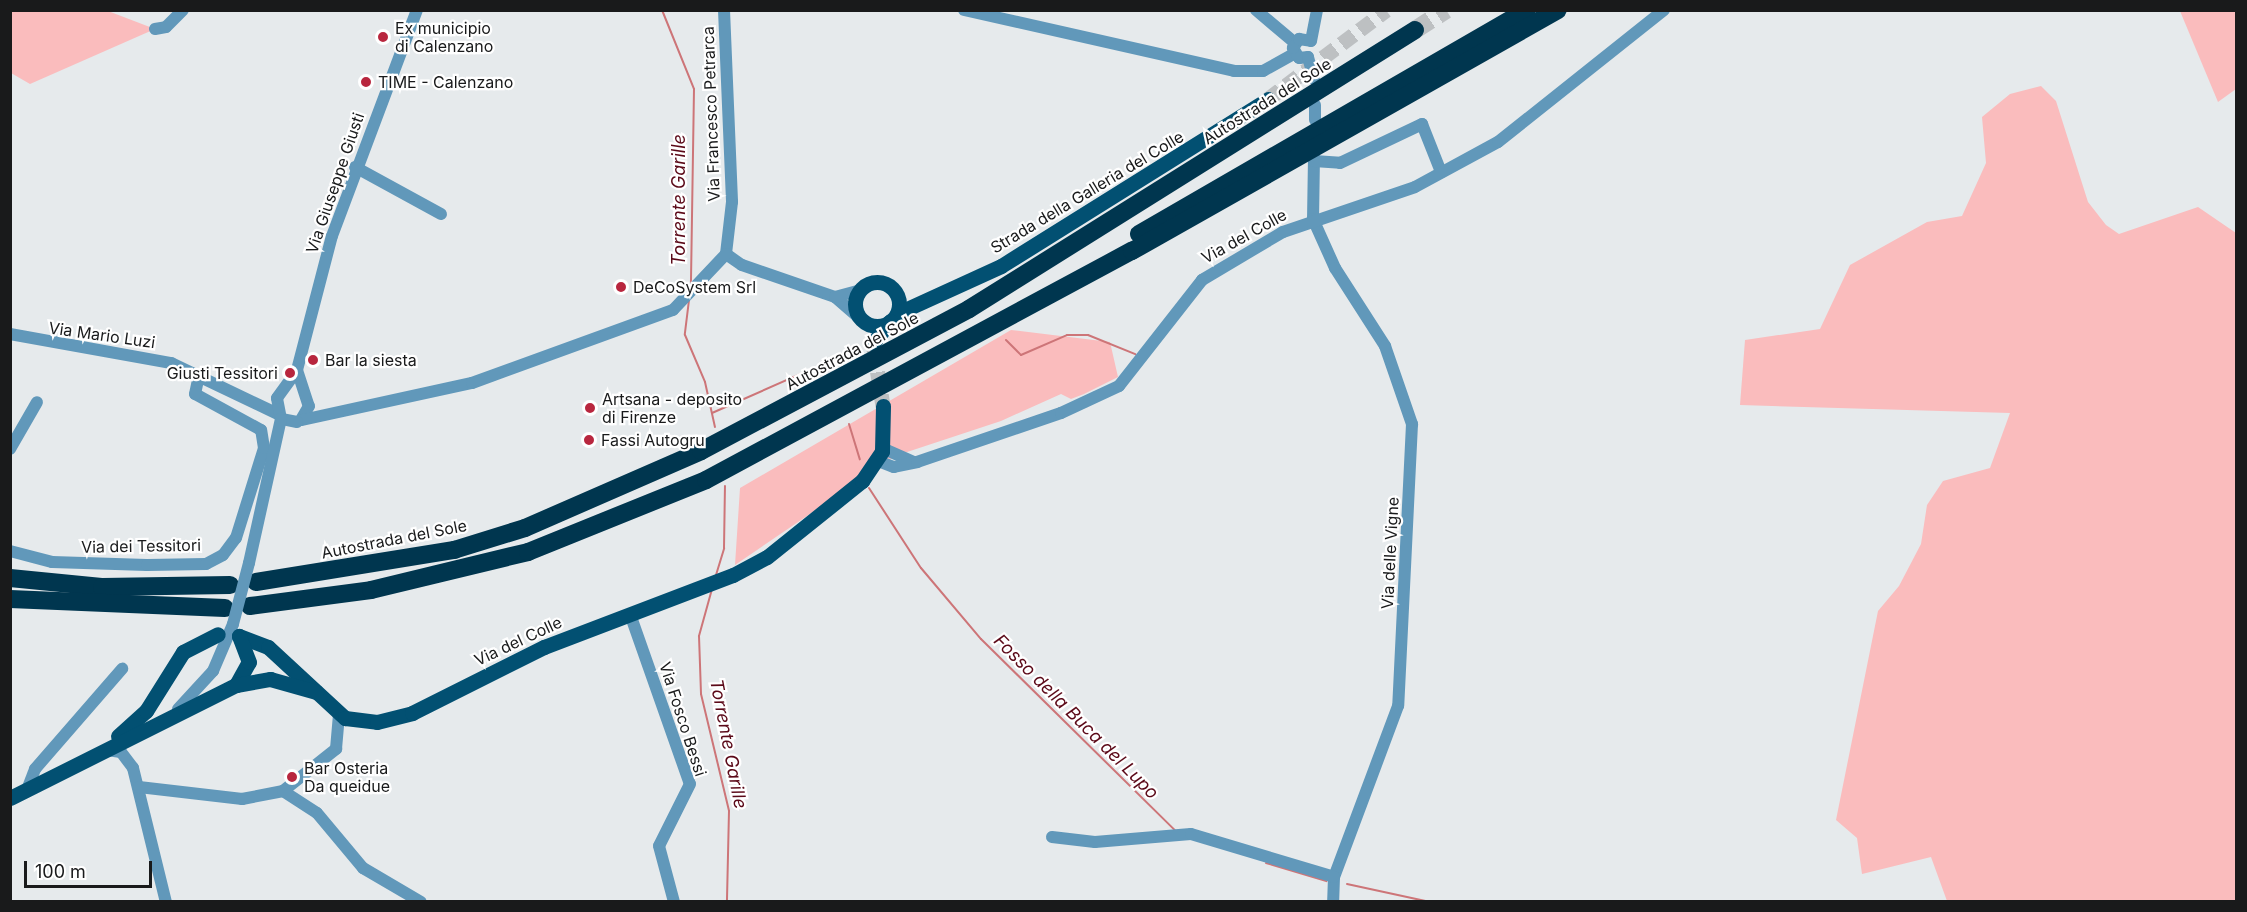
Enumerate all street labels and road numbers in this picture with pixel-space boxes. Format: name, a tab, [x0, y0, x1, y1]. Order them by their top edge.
street label: Via Francesco Petrarca	[698, 26, 724, 202]
street label: Autostrada del Sole	[1199, 54, 1335, 148]
street label: Via Giuseppe Giusti	[302, 110, 368, 256]
street label: Strada della Galleria del Colle	[987, 127, 1187, 257]
street label: Via del Colle	[1198, 205, 1290, 267]
street label: Autostrada del Sole	[782, 308, 922, 394]
street label: Via Mario Luzi	[48, 318, 156, 352]
street label: Via delle Vigne	[1377, 496, 1403, 610]
street label: Autostrada del Sole	[320, 515, 468, 563]
street label: Via dei Tessitori	[81, 535, 201, 557]
street label: Via del Colle	[471, 612, 565, 670]
street label: Via Fosco Bessi	[655, 659, 711, 779]

